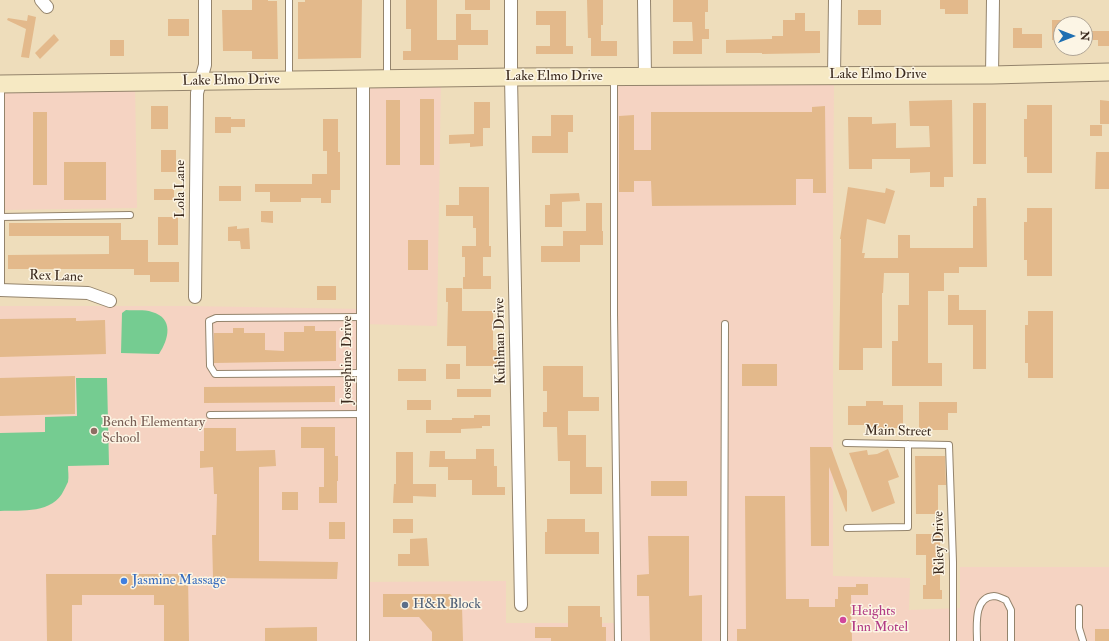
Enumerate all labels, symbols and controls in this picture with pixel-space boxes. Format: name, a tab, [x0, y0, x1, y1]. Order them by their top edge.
north arrow	[1053, 16, 1093, 56]
text: N	[1078, 31, 1091, 41]
street label: Lake Elmo Drive	[829, 67, 927, 83]
street label: Lake Elmo Drive	[505, 69, 603, 85]
street label: Lake Elmo Drive	[182, 72, 280, 90]
street label: Lola Lane	[173, 160, 189, 218]
street label: Rex Lane	[29, 268, 83, 286]
street label: Kuhlman Drive	[492, 298, 510, 384]
street label: Josephine Drive	[340, 316, 356, 404]
place label: Bench Elementary School	[102, 415, 205, 448]
street label: Main Street	[864, 423, 932, 441]
marker: Bench Elementary School	[89, 426, 99, 436]
street label: Riley Drive	[931, 511, 949, 575]
place label: Jasmine Massage	[132, 573, 226, 589]
marker: Jasmine Massage	[119, 576, 129, 586]
place label: H&R Block	[413, 597, 481, 613]
marker: H&R Block	[400, 600, 410, 610]
place label: Heights Inn Motel	[851, 604, 908, 636]
marker: Heights Inn Motel	[838, 615, 848, 625]

